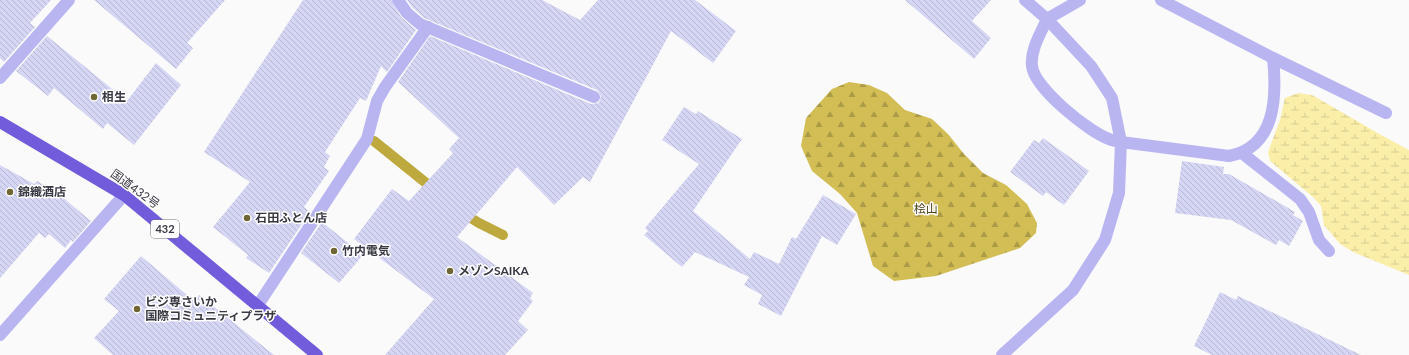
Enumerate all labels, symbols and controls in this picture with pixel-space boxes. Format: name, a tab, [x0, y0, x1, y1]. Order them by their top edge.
place label: 相生	[102, 89, 126, 104]
marker: 相生	[89, 92, 99, 102]
street label: 国道432号	[108, 166, 163, 211]
place label: 錦織酒店	[17, 184, 66, 199]
marker: 錦織酒店	[5, 187, 15, 197]
park label: 桧山	[914, 201, 938, 216]
place label: 石田ふとん店	[255, 210, 327, 225]
marker: 石田ふとん店	[242, 213, 252, 223]
road number: 432	[151, 220, 179, 238]
place label: 竹内電気	[342, 243, 390, 258]
marker: 竹内電気	[329, 246, 339, 256]
place label: メゾンSAIKA	[458, 263, 530, 278]
marker: メゾンSAIKA	[445, 266, 455, 276]
place label: ビジ専さいか 国際コミュニティプラザ	[145, 294, 276, 323]
marker: ビジ専さいか 国際コミュニティプラザ	[132, 304, 142, 314]

